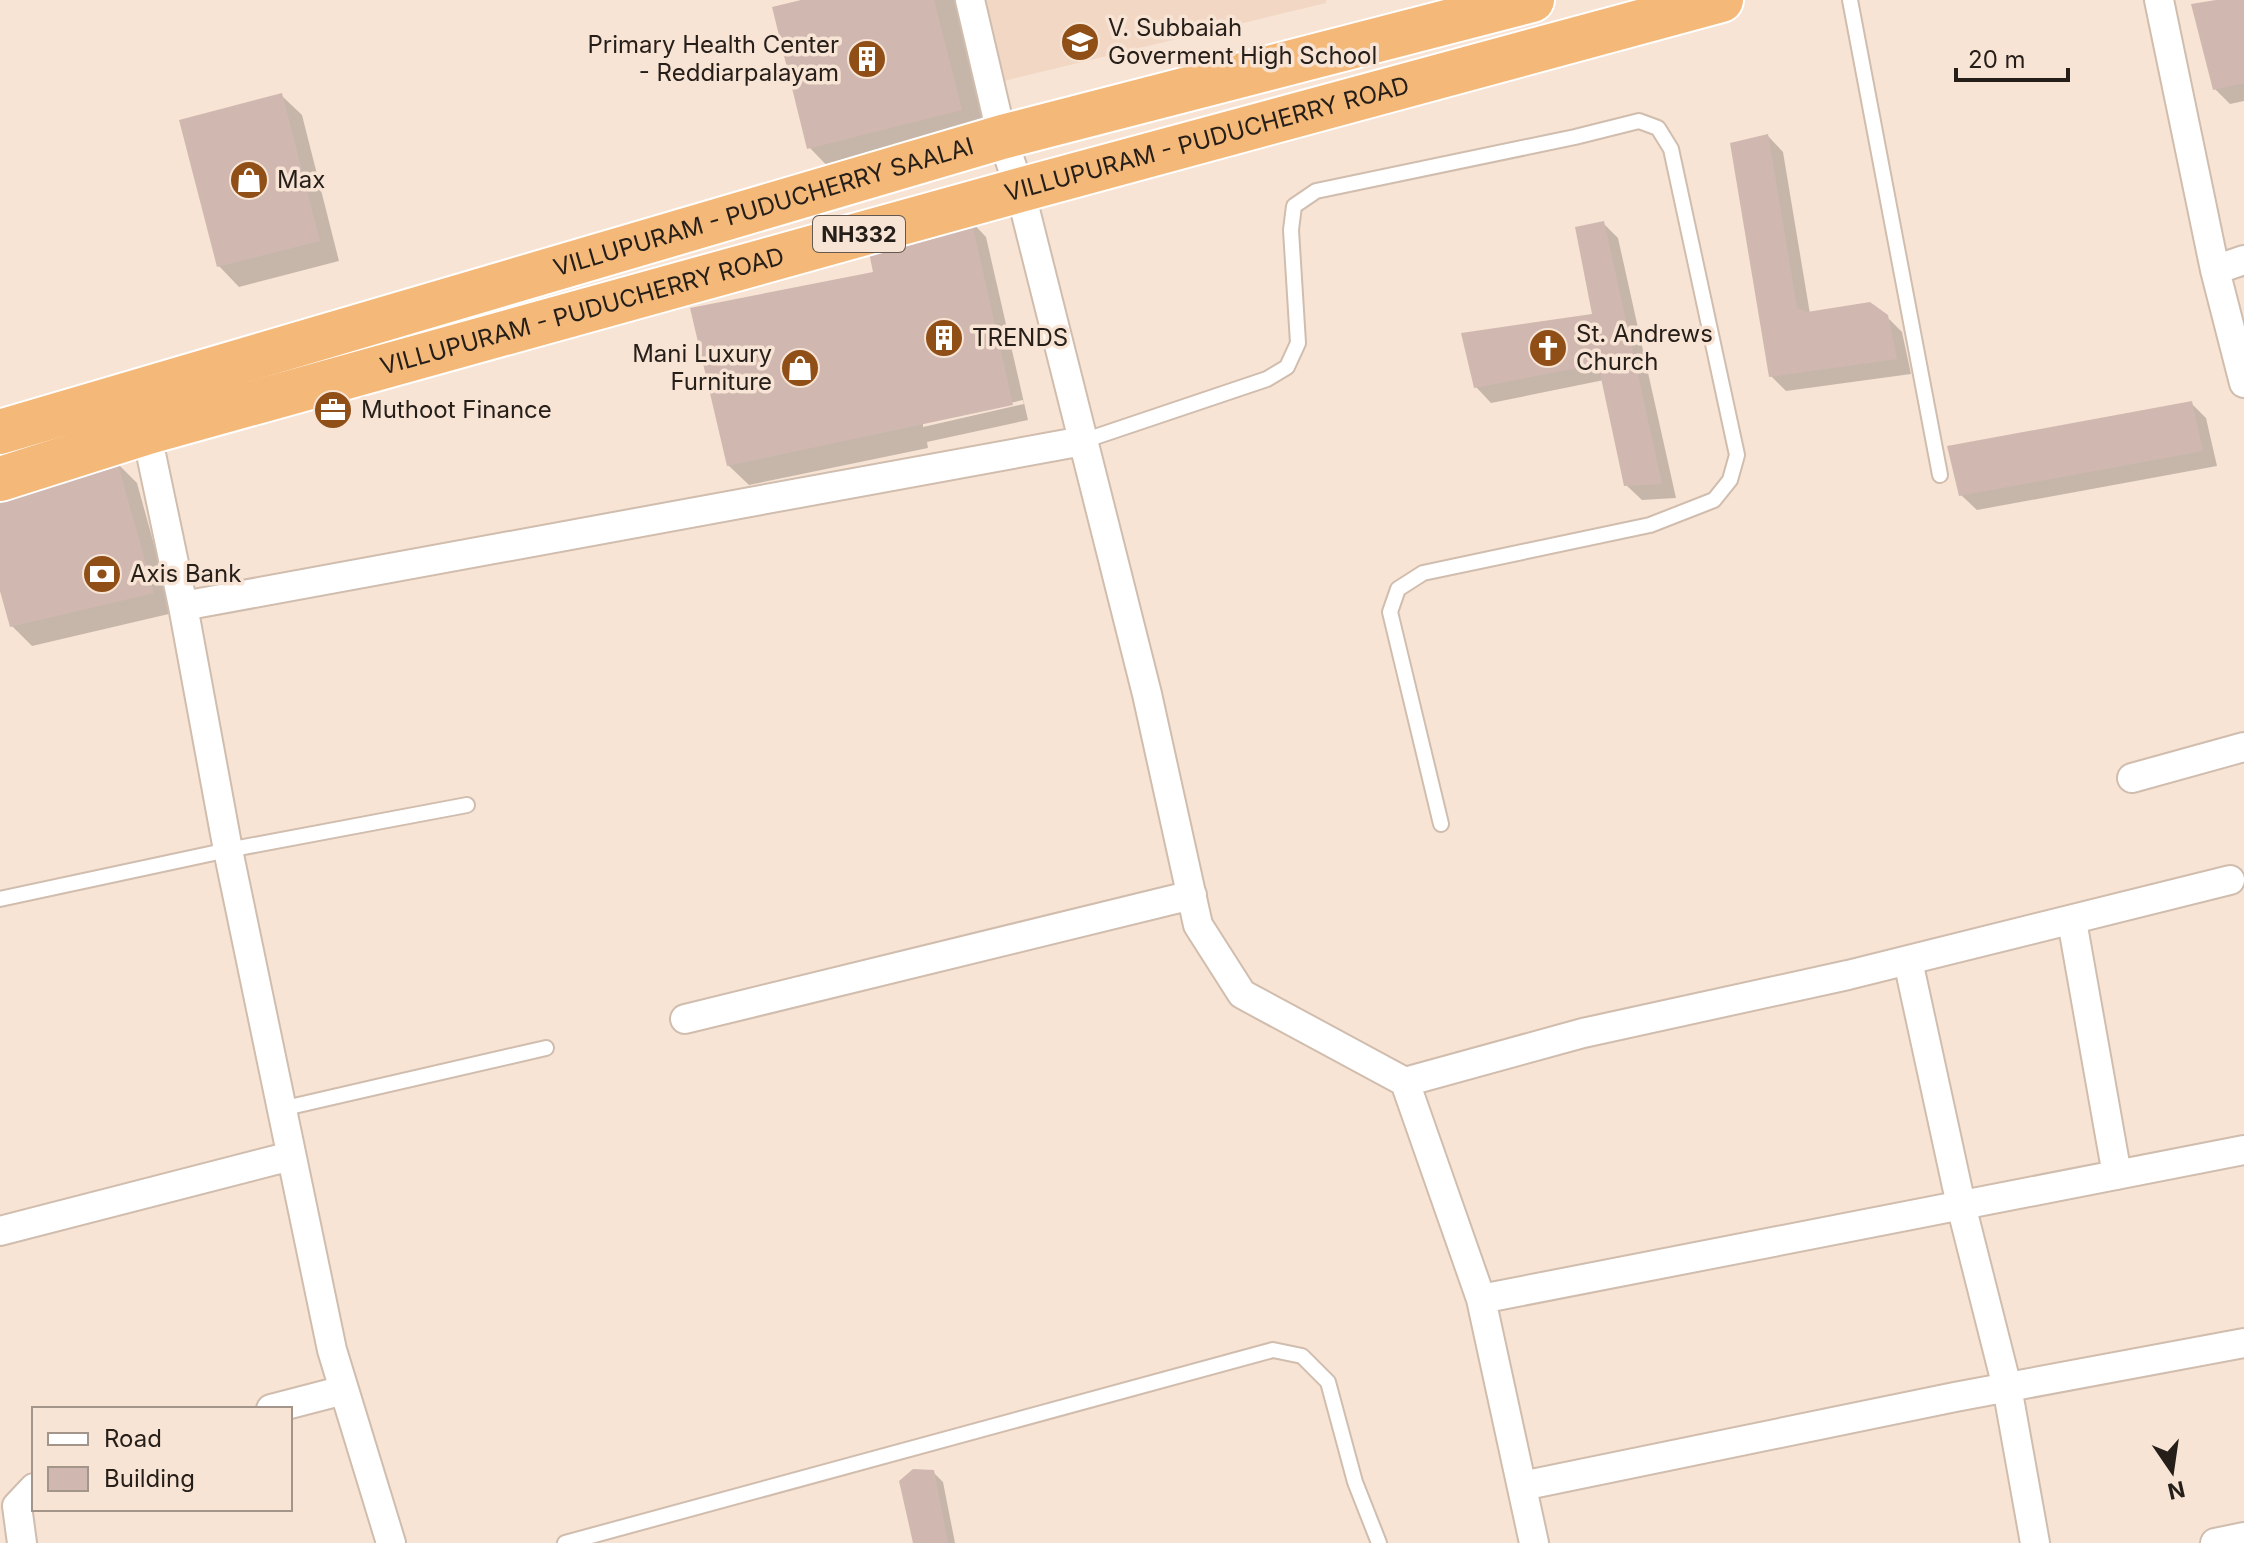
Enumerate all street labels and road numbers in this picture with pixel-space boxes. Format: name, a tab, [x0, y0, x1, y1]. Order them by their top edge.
street label: VILLUPURAM - PUDUCHERRY ROAD	[1001, 70, 1412, 208]
street label: VILLUPURAM - PUDUCHERRY SAALAI	[550, 131, 977, 282]
road number: NH332	[813, 216, 905, 252]
street label: VILLUPURAM - PUDUCHERRY ROAD	[377, 241, 787, 381]

